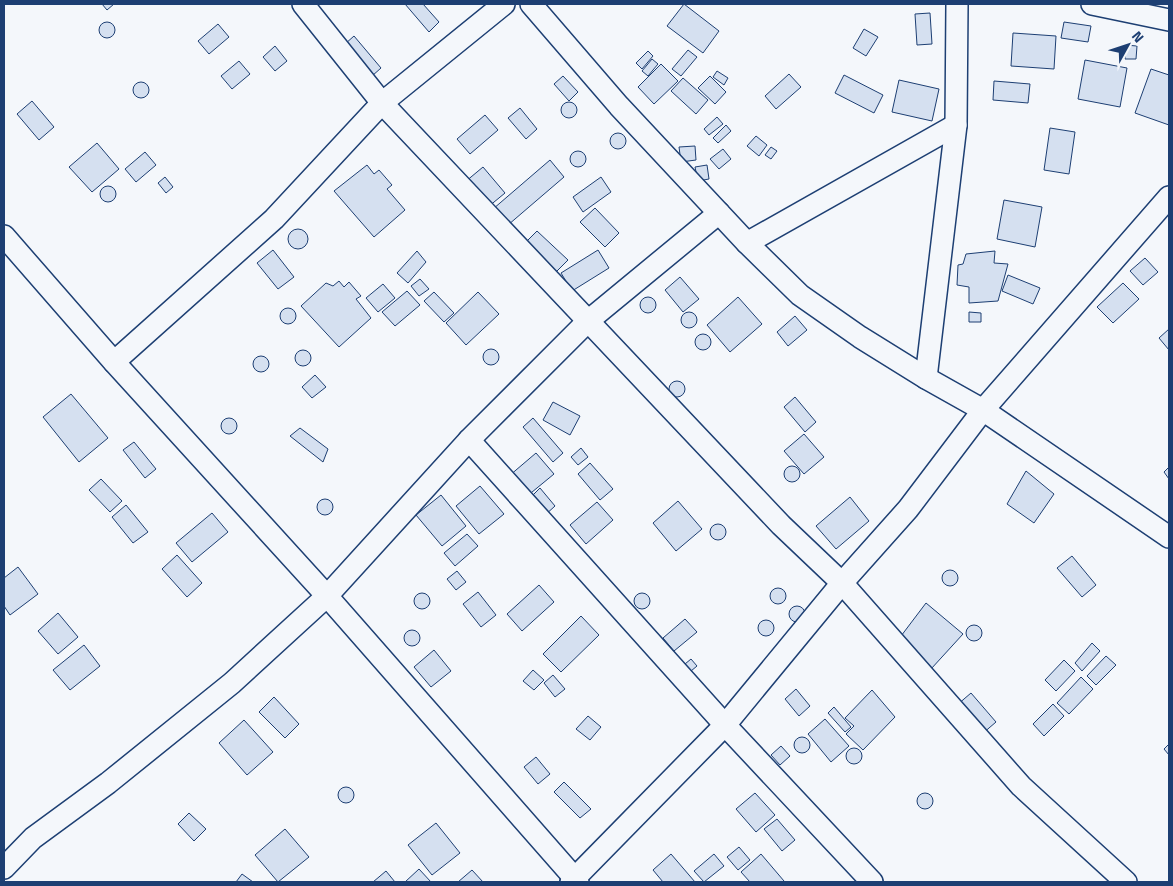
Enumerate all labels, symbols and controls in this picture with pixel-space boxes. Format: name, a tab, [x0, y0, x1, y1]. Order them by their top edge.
north arrow	[1103, 20, 1153, 70]
text: N	[1127, 26, 1150, 47]

